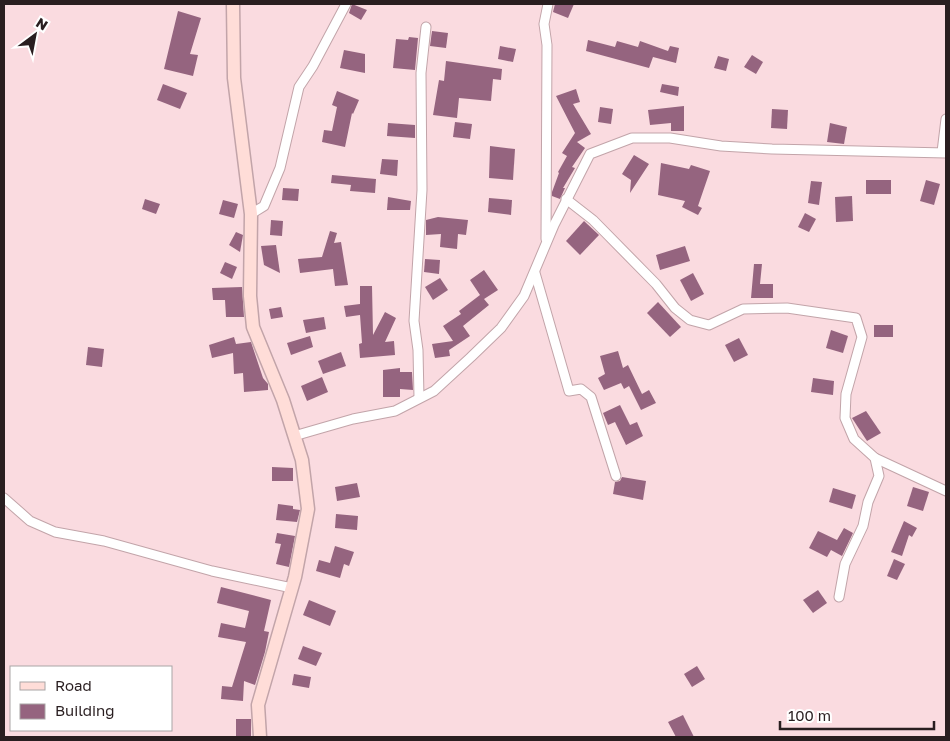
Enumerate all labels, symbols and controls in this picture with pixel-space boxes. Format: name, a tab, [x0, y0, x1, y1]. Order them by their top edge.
north arrow	[10, 10, 60, 60]
text: N	[33, 14, 51, 34]
legend	[10, 666, 172, 731]
text: Road	[55, 676, 92, 694]
scale bar	[780, 698, 934, 730]
text: Building	[55, 701, 115, 719]
text: 100 m	[788, 706, 831, 724]

